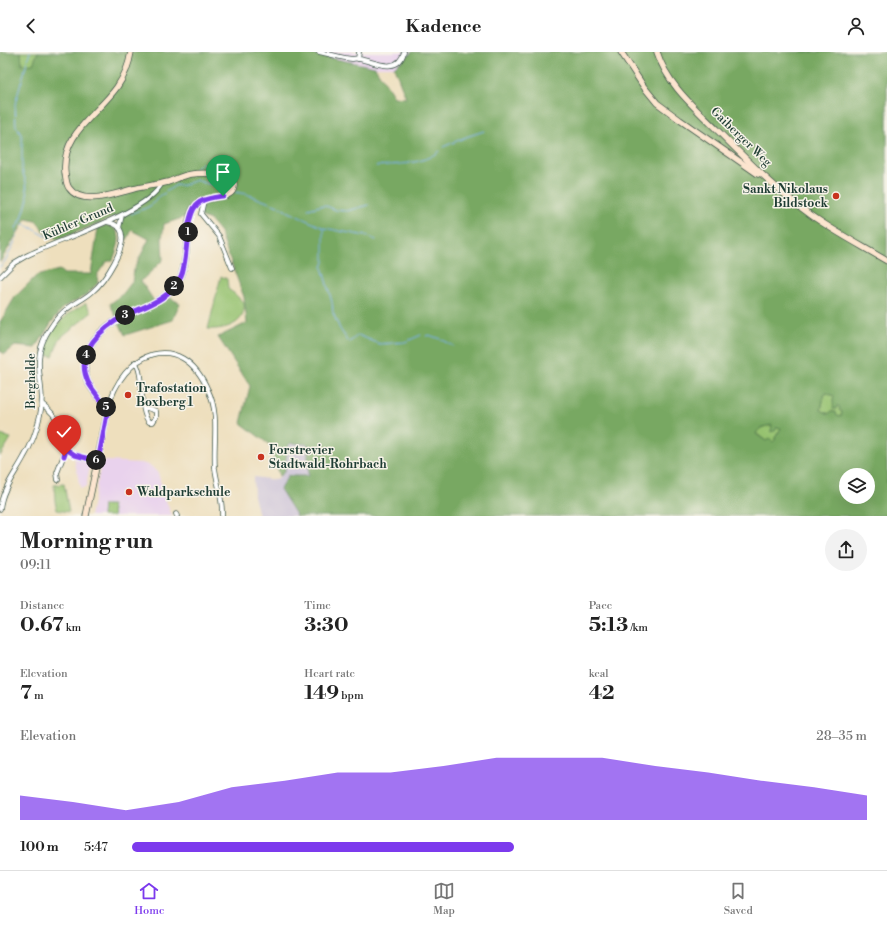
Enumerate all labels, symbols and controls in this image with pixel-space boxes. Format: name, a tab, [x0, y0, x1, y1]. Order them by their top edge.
icon: back	[20, 15, 42, 37]
text: Kadence	[406, 15, 481, 38]
icon: person	[845, 15, 867, 37]
street label: Gaiberger Weg	[707, 104, 775, 170]
pin	[206, 155, 240, 196]
icon: arrive	[212, 161, 234, 183]
place label: Sankt Nikolaus Bildstock	[743, 182, 829, 211]
marker: Sankt Nikolaus Bildstock	[831, 191, 841, 201]
street label: Kühler Grund	[40, 200, 116, 244]
pin: 1	[178, 222, 198, 242]
text: 1	[185, 225, 191, 239]
pin: 2	[164, 276, 184, 296]
text: 2	[171, 279, 177, 293]
pin: 3	[115, 305, 135, 325]
text: 3	[122, 308, 128, 322]
pin: 4	[76, 345, 96, 365]
text: 4	[82, 348, 90, 362]
street label: Berghalde	[24, 353, 39, 410]
place label: Trafostation Boxberg 1	[136, 381, 207, 410]
marker: Trafostation Boxberg 1	[123, 390, 133, 400]
pin: 5	[96, 397, 116, 417]
text: 5	[103, 400, 109, 414]
pin	[47, 415, 81, 456]
icon: check	[53, 421, 75, 443]
place label: Forstrevier Stadtwald-Rohrbach	[269, 443, 387, 472]
pin: 6	[86, 450, 106, 470]
marker: Forstrevier Stadtwald-Rohrbach	[256, 452, 266, 462]
text: 6	[93, 453, 99, 467]
map controls	[839, 468, 875, 504]
button: layers	[839, 468, 875, 504]
place label: Waldparkschule	[136, 485, 231, 500]
marker: Waldparkschule	[124, 487, 134, 497]
text: Morning run	[20, 528, 153, 555]
button: share	[825, 529, 867, 571]
text: 09:11	[20, 557, 51, 573]
text: Distance	[20, 599, 64, 613]
text: Time	[304, 599, 331, 613]
text: Pace	[589, 599, 612, 613]
text: 0.67	[20, 613, 63, 638]
text: 3:30	[304, 613, 348, 638]
text: 5:13	[589, 613, 628, 638]
text: km	[63, 621, 81, 635]
text: /km	[628, 621, 648, 635]
text: Elevation	[20, 667, 68, 681]
text: Heart rate	[304, 667, 355, 681]
text: kcal	[589, 667, 609, 681]
text: 7	[20, 681, 32, 706]
text: 149	[304, 681, 339, 706]
text: 42	[589, 681, 615, 706]
text: m	[32, 689, 44, 703]
text: bpm	[339, 689, 364, 703]
text: Elevation	[20, 728, 76, 744]
text: 28–35 m	[816, 728, 867, 744]
text: 100 m	[20, 839, 59, 855]
text: 5:47	[84, 839, 108, 855]
tab: Home	[134, 880, 165, 918]
tab: Map	[433, 880, 455, 918]
tab: Saved	[724, 880, 753, 918]

